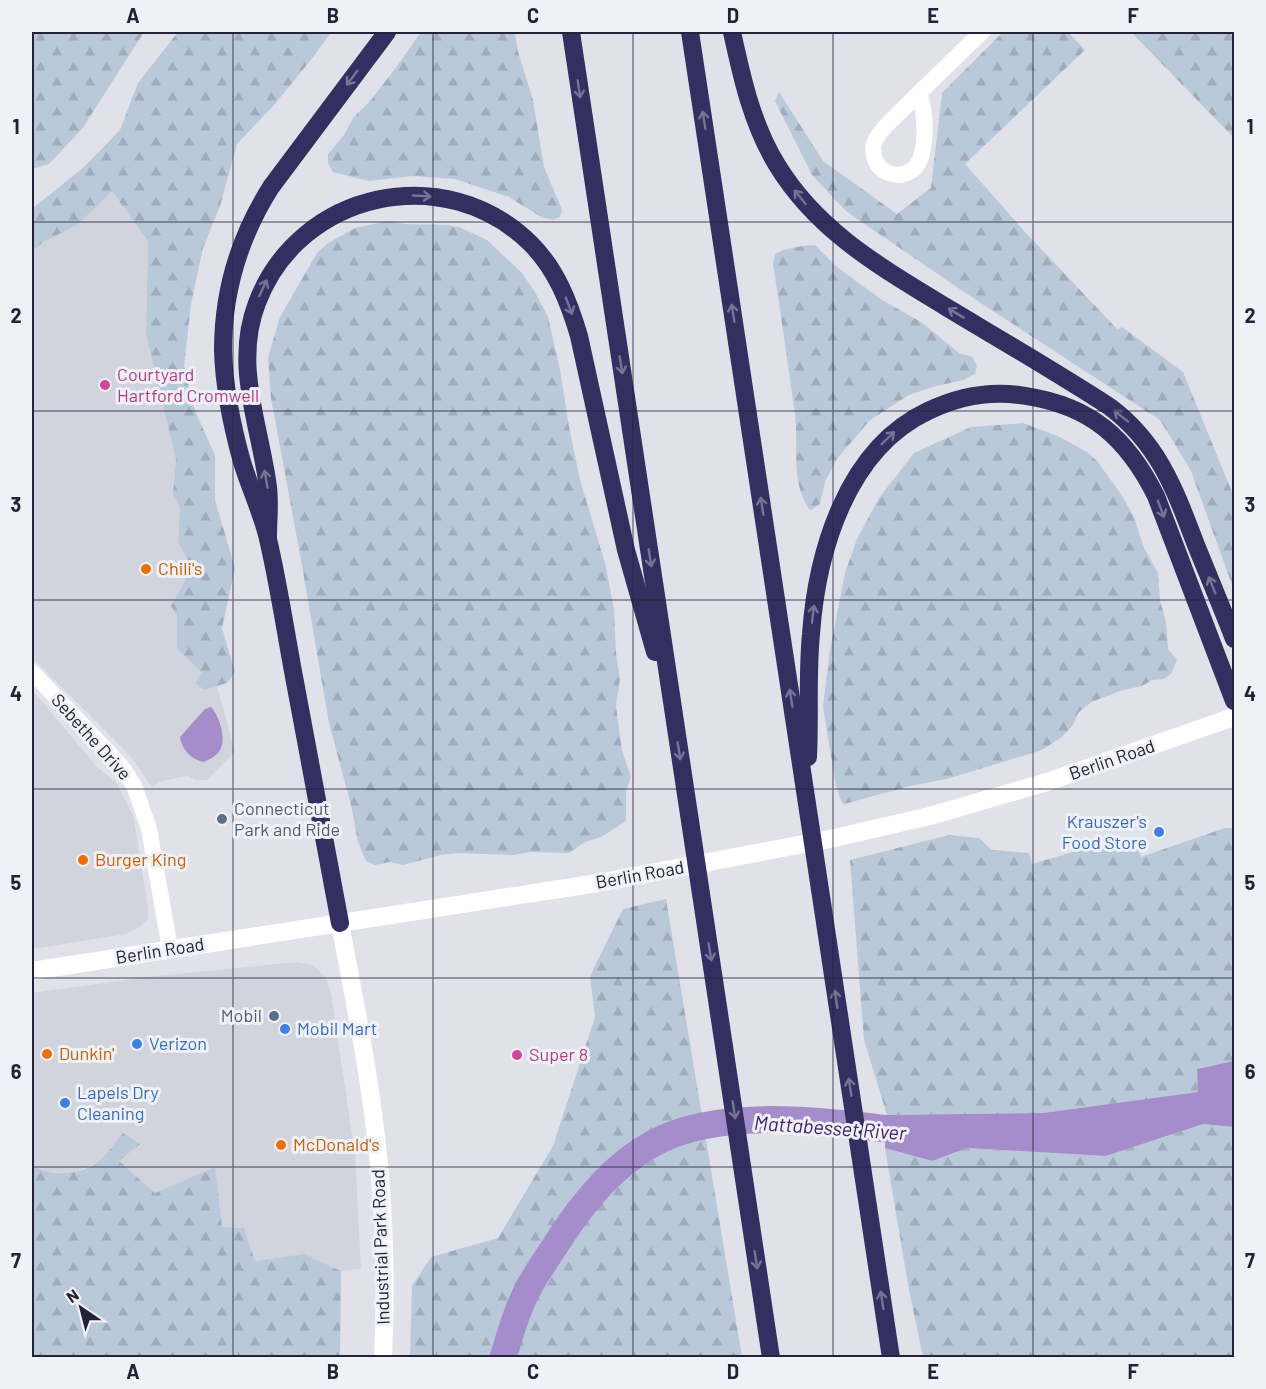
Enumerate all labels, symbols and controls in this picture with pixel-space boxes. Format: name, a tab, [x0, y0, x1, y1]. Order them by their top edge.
text: A	[126, 3, 140, 27]
text: B	[327, 3, 339, 27]
text: C	[527, 3, 539, 27]
text: D	[727, 3, 739, 27]
text: E	[927, 3, 939, 27]
text: F	[1127, 3, 1139, 27]
one-way arrow	[346, 70, 358, 86]
one-way arrow	[574, 79, 585, 99]
one-way arrow	[698, 111, 709, 130]
text: 1	[12, 114, 20, 138]
text: 1	[1246, 114, 1254, 138]
one-way arrow	[412, 190, 432, 201]
one-way arrow	[793, 190, 806, 206]
one-way arrow	[258, 280, 270, 298]
one-way arrow	[564, 296, 575, 315]
text: 2	[10, 303, 22, 327]
one-way arrow	[727, 303, 738, 323]
text: 2	[1244, 303, 1256, 327]
one-way arrow	[948, 306, 965, 318]
one-way arrow	[616, 355, 627, 375]
place label: Courtyard Hartford Cromwell	[117, 363, 259, 406]
marker: Courtyard Hartford Cromwell	[98, 378, 112, 392]
one-way arrow	[1113, 410, 1129, 423]
one-way arrow	[880, 431, 895, 445]
one-way arrow	[260, 469, 271, 489]
text: 3	[11, 492, 21, 516]
text: 3	[1245, 492, 1255, 516]
one-way arrow	[756, 496, 767, 516]
one-way arrow	[1156, 499, 1167, 518]
one-way arrow	[645, 548, 656, 567]
place label: Chili's	[158, 557, 203, 579]
marker: Chili's	[139, 562, 153, 576]
one-way arrow	[1206, 577, 1217, 595]
one-way arrow	[808, 604, 819, 624]
text: 4	[10, 681, 22, 705]
text: 4	[1244, 681, 1256, 705]
street label: Sebethe Drive	[47, 689, 136, 784]
one-way arrow	[785, 689, 796, 709]
street label: Berlin Road	[1066, 734, 1157, 784]
one-way arrow	[674, 740, 685, 760]
place label: Connecticut Park and Ride	[234, 797, 340, 840]
place label: Krauszer's Food Store	[1062, 810, 1147, 853]
marker: Connecticut Park and Ride	[215, 812, 229, 826]
marker: Krauszer's Food Store	[1152, 825, 1166, 839]
place label: Burger King	[95, 848, 186, 870]
marker: Burger King	[76, 853, 90, 867]
street label: Berlin Road	[594, 855, 686, 893]
text: 5	[11, 870, 22, 894]
text: 5	[1245, 870, 1256, 894]
street label: Berlin Road	[114, 932, 206, 968]
one-way arrow	[704, 942, 715, 961]
one-way arrow	[831, 989, 842, 1009]
place label: Mobil	[221, 1004, 262, 1026]
marker: Mobil	[267, 1009, 281, 1023]
place label: Mobil Mart	[297, 1017, 377, 1039]
marker: Mobil Mart	[278, 1022, 292, 1036]
place label: Verizon	[149, 1032, 207, 1054]
marker: Verizon	[130, 1037, 144, 1051]
place label: Dunkin'	[59, 1042, 114, 1064]
place label: Super 8	[529, 1043, 588, 1065]
marker: Dunkin'	[40, 1047, 54, 1061]
marker: Super 8	[510, 1048, 524, 1062]
text: 6	[11, 1059, 22, 1083]
text: 6	[1245, 1059, 1256, 1083]
one-way arrow	[844, 1078, 855, 1097]
place label: Lapels Dry Cleaning	[77, 1081, 159, 1124]
marker: Lapels Dry Cleaning	[58, 1096, 72, 1110]
one-way arrow	[728, 1100, 739, 1119]
water label: Mattabesset River	[753, 1110, 908, 1144]
place label: McDonald's	[293, 1133, 380, 1155]
marker: McDonald's	[274, 1138, 288, 1152]
street label: Industrial Park Road	[366, 1169, 394, 1325]
text: 7	[11, 1248, 21, 1272]
text: 7	[1245, 1248, 1255, 1272]
one-way arrow	[751, 1249, 762, 1269]
north arrow	[51, 1278, 111, 1338]
text: N	[62, 1284, 82, 1306]
one-way arrow	[876, 1290, 887, 1310]
text: A	[126, 1359, 140, 1383]
text: B	[327, 1359, 339, 1383]
text: C	[527, 1359, 539, 1383]
text: D	[727, 1359, 739, 1383]
text: E	[927, 1359, 939, 1383]
text: F	[1127, 1359, 1139, 1383]

